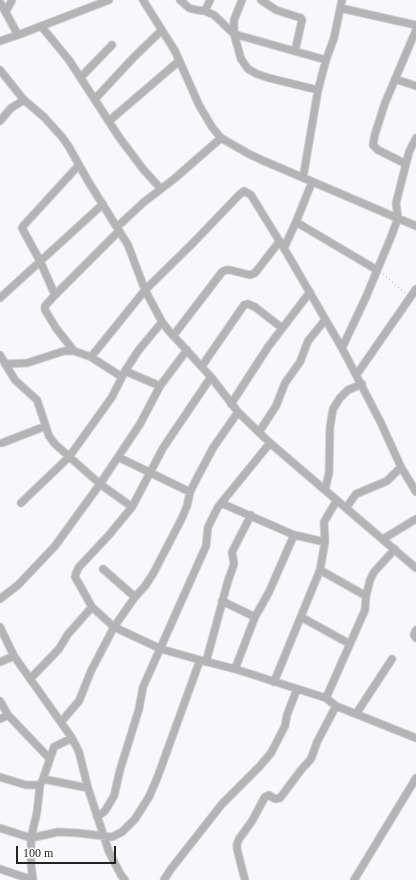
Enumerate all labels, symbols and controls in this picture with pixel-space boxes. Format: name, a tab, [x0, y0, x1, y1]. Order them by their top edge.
scale bar	[18, 838, 118, 864]
text: 100 m	[23, 846, 53, 860]

